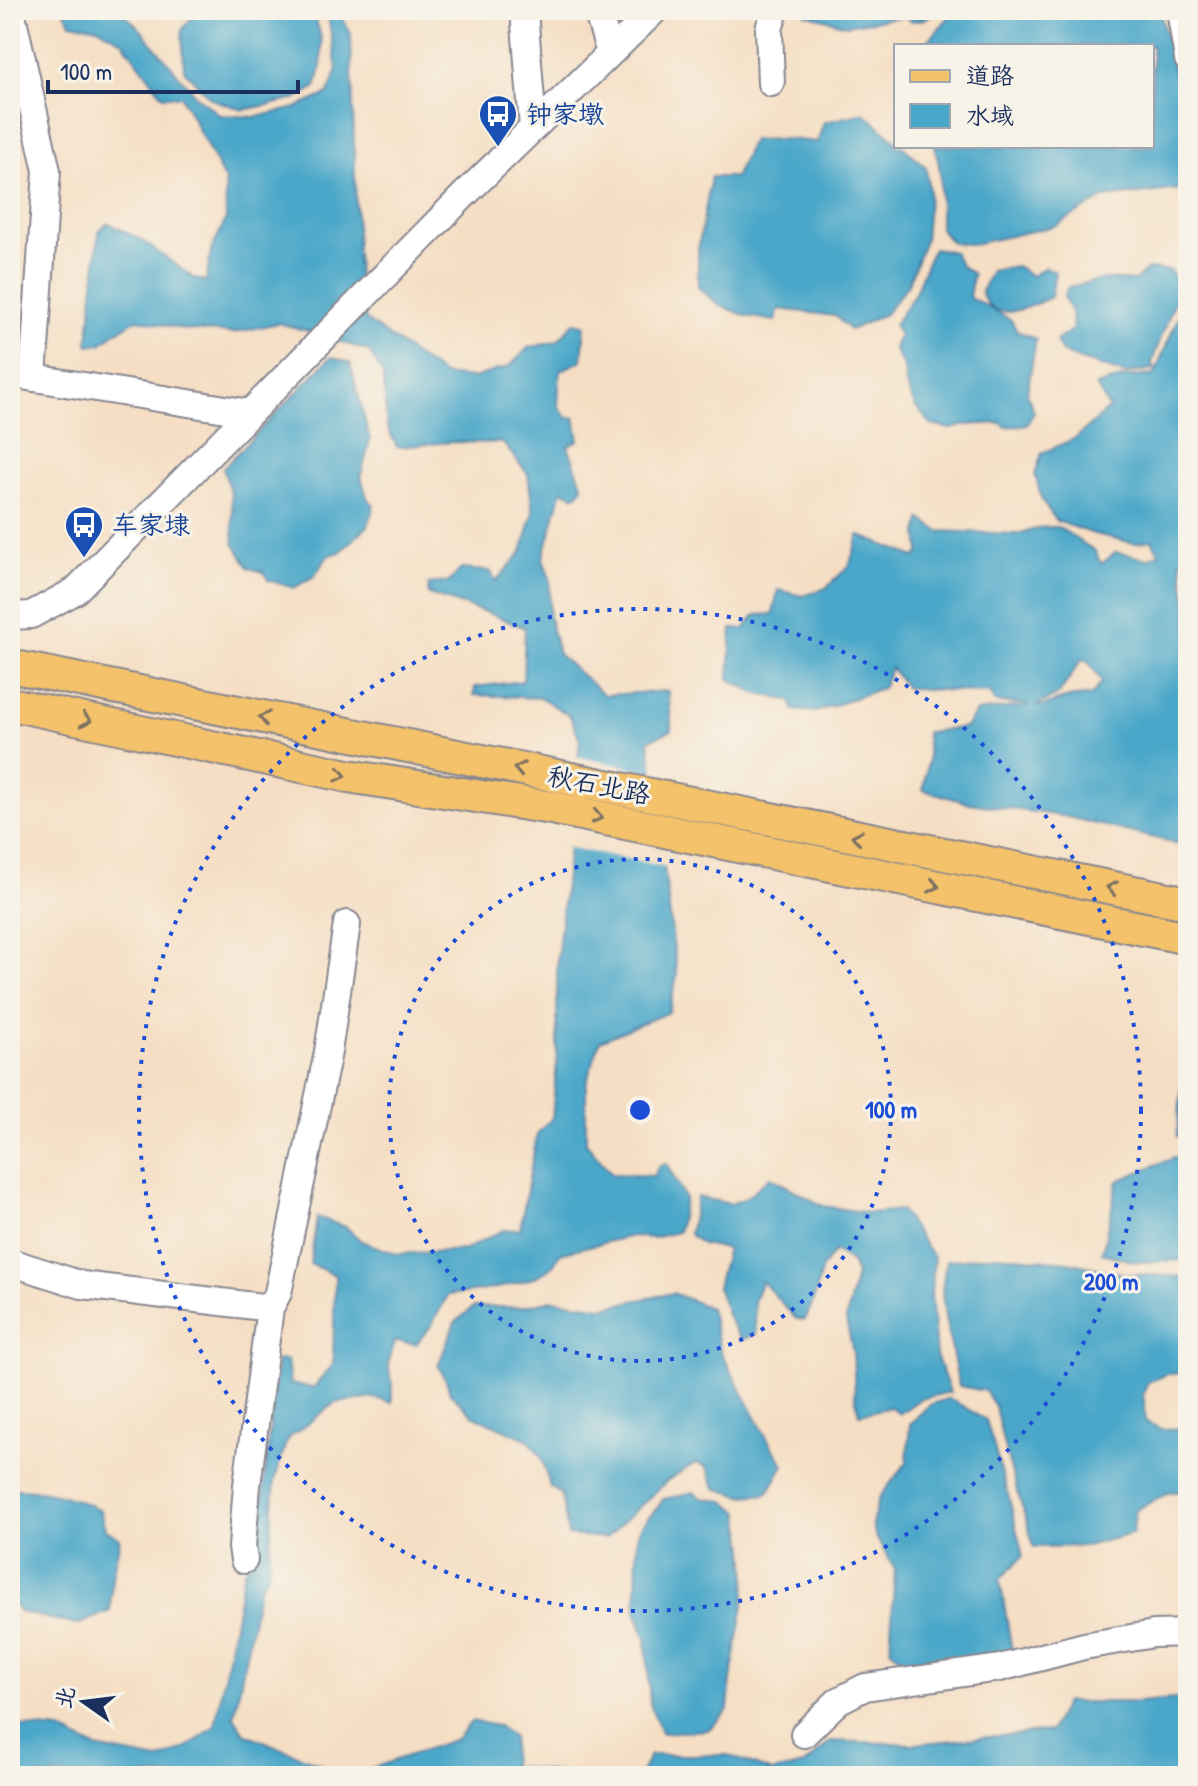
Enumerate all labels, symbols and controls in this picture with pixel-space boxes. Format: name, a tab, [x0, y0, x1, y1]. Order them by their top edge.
scale bar	[48, 44, 298, 94]
legend	[894, 44, 1154, 148]
text: 100 m	[60, 55, 112, 87]
text: 道路	[966, 59, 1014, 91]
bus stop icon: 钟家墩	[477, 93, 519, 148]
place label: 钟家墩	[526, 96, 604, 131]
text: 水域	[966, 99, 1014, 131]
bus stop icon: 车家埭	[63, 504, 105, 559]
place label: 车家埭	[112, 507, 191, 542]
one-way arrow	[258, 710, 271, 727]
one-way arrow	[79, 711, 93, 728]
street label: 秋石北路	[545, 757, 653, 812]
one-way arrow	[513, 761, 527, 778]
one-way arrow	[334, 765, 347, 782]
one-way arrow	[590, 808, 604, 825]
one-way arrow	[850, 829, 863, 846]
one-way arrow	[927, 877, 940, 894]
one-way arrow	[1105, 880, 1119, 897]
text: 100 m	[865, 1093, 917, 1125]
centre of rings	[626, 1096, 654, 1124]
text: 200 m	[1084, 1265, 1138, 1297]
north arrow	[44, 1662, 124, 1742]
text: 北	[47, 1683, 82, 1711]

